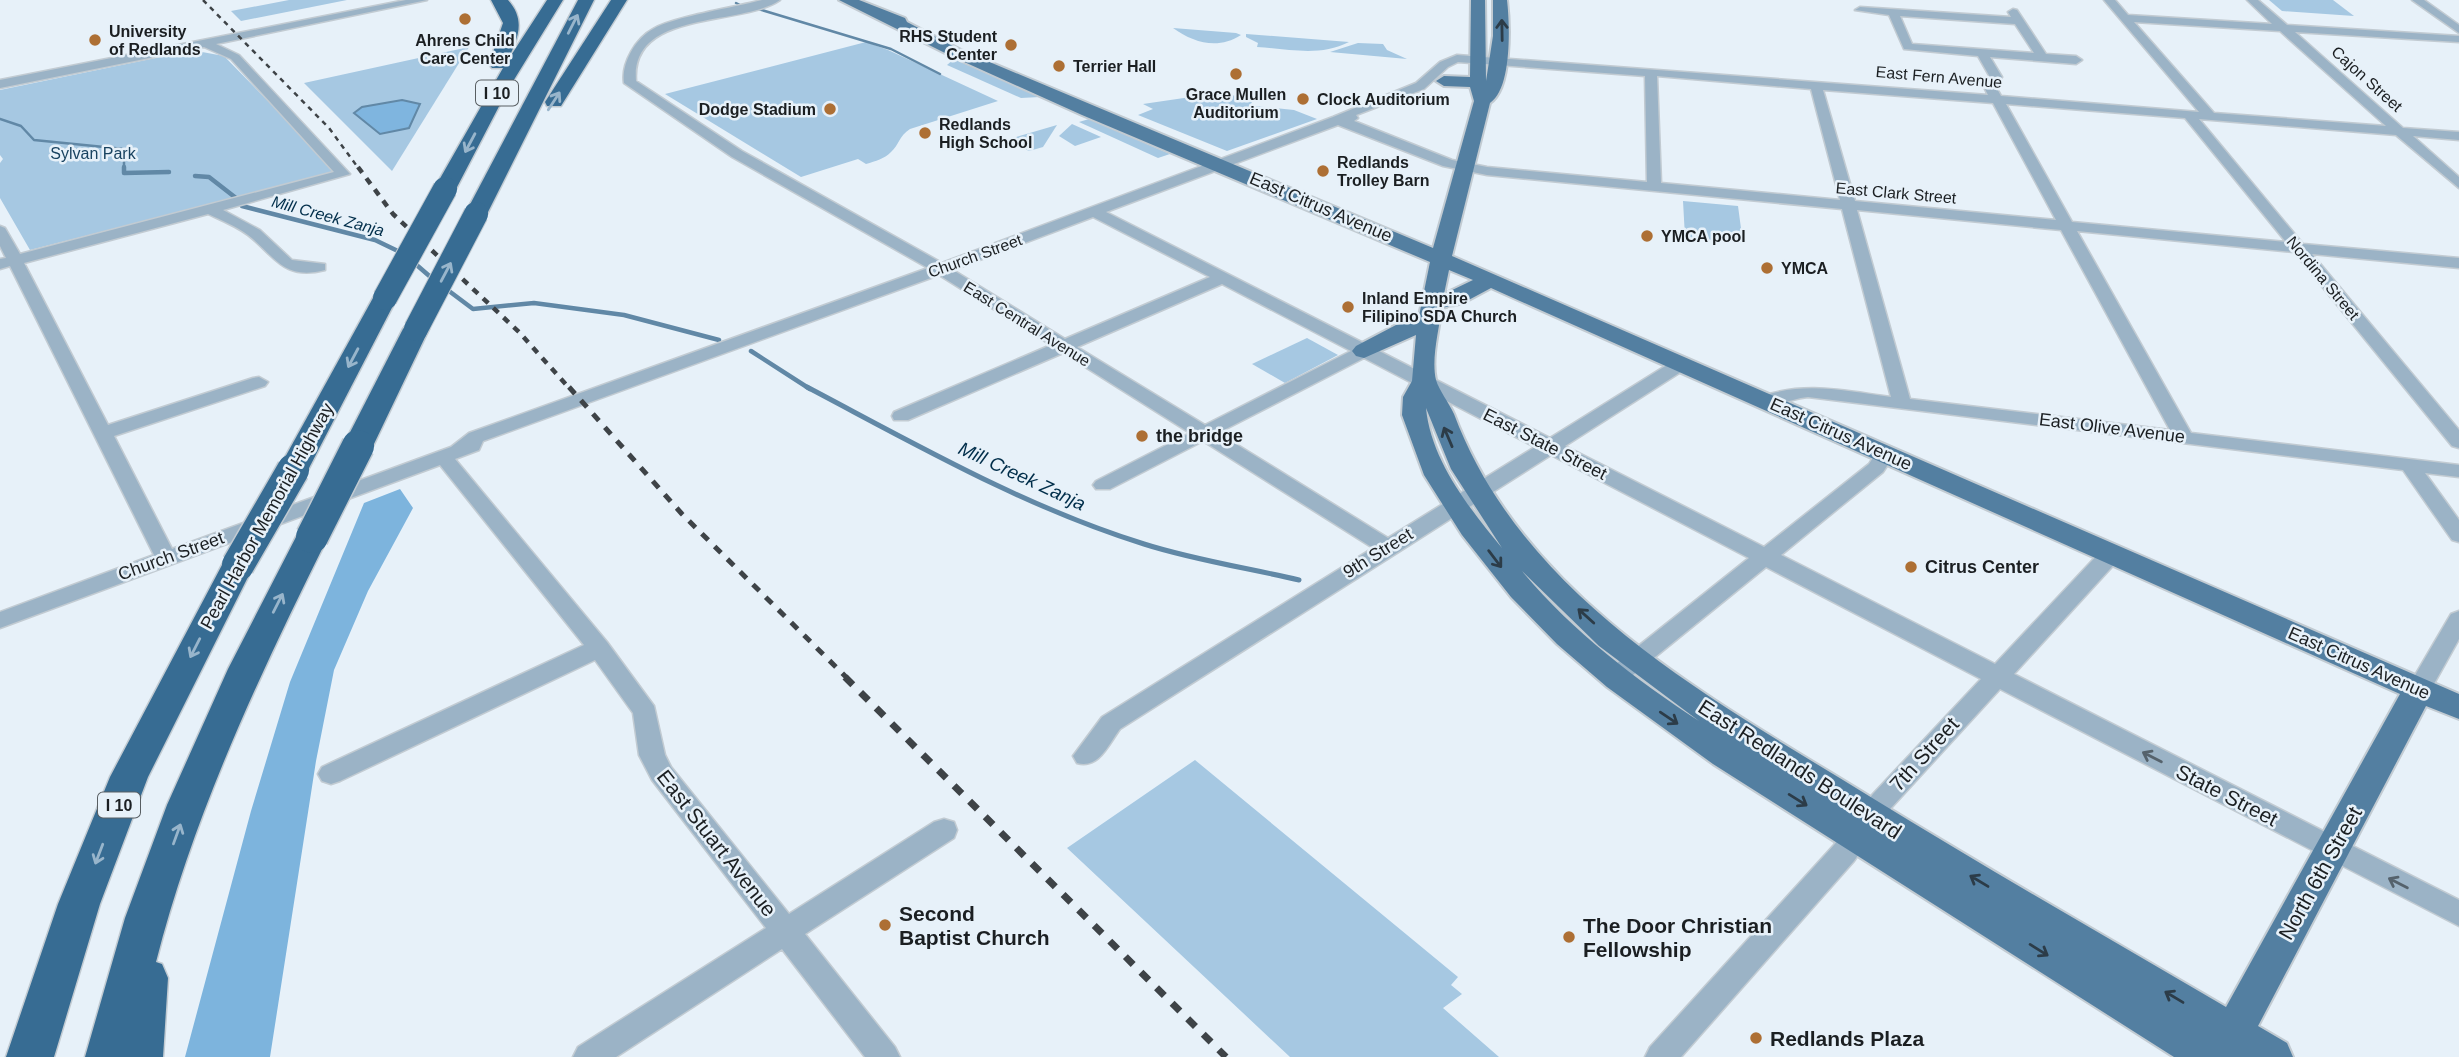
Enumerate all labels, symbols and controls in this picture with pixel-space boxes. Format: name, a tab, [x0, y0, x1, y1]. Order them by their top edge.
marker: Ahrens Child Care Center	[457, 11, 473, 27]
one-way arrow	[567, 15, 581, 35]
one-way arrow	[1495, 19, 1509, 42]
place label: University of Redlands	[109, 23, 201, 58]
place label: RHS Student Center	[899, 28, 998, 63]
marker: University of Redlands	[87, 32, 103, 48]
place label: Ahrens Child Care Center	[415, 32, 515, 67]
marker: RHS Student Center	[1003, 37, 1019, 53]
street label: Cajon Street	[2328, 43, 2406, 115]
marker: Terrier Hall	[1051, 58, 1067, 74]
place label: Terrier Hall	[1073, 58, 1156, 75]
street label: East Fern Avenue	[1875, 63, 2003, 91]
marker: Grace Mullen Auditorium	[1228, 66, 1244, 82]
road number: I 10	[476, 80, 518, 106]
place label: Grace Mullen Auditorium	[1186, 86, 1286, 121]
marker: Clock Auditorium	[1295, 91, 1311, 107]
place label: Clock Auditorium	[1317, 91, 1450, 108]
one-way arrow	[548, 92, 562, 112]
place label: Dodge Stadium	[699, 101, 816, 118]
marker: Dodge Stadium	[822, 101, 838, 117]
place label: Redlands High School	[939, 116, 1032, 151]
marker: Redlands High School	[917, 125, 933, 141]
one-way arrow	[463, 132, 477, 153]
park label: Sylvan Park	[50, 145, 137, 162]
place label: Redlands Trolley Barn	[1337, 154, 1429, 189]
marker: Redlands Trolley Barn	[1315, 163, 1331, 179]
street label: East Citrus Avenue	[1247, 168, 1395, 246]
street label: East Clark Street	[1835, 179, 1958, 207]
water label: Mill Creek Zanja	[270, 193, 386, 239]
marker: YMCA pool	[1639, 228, 1655, 244]
place label: YMCA pool	[1661, 228, 1746, 245]
street label: Church Street	[926, 231, 1025, 281]
street label: Nordina Street	[2283, 233, 2363, 323]
marker: YMCA	[1759, 260, 1775, 276]
place label: YMCA	[1781, 260, 1829, 277]
one-way arrow	[440, 262, 453, 283]
street label: East Central Avenue	[961, 278, 1093, 370]
place label: Inland Empire Filipino SDA Church	[1362, 290, 1517, 325]
marker: Inland Empire Filipino SDA Church	[1340, 299, 1356, 315]
one-way arrow	[345, 347, 359, 368]
street label: East Citrus Avenue	[1767, 394, 1915, 474]
street label: Pearl Harbor Memorial Highway	[196, 400, 338, 632]
street label: East State Street	[1480, 404, 1610, 484]
street label: East Olive Avenue	[2038, 409, 2186, 447]
place label: the bridge	[1156, 426, 1243, 446]
one-way arrow	[1441, 426, 1454, 448]
marker: the bridge	[1134, 428, 1150, 444]
water label: Mill Creek Zanja	[955, 437, 1089, 515]
street label: 9th Street	[1340, 524, 1416, 582]
street label: Church Street	[115, 528, 227, 584]
one-way arrow	[1487, 550, 1502, 568]
place label: Citrus Center	[1925, 557, 2039, 577]
marker: Citrus Center	[1903, 559, 1919, 575]
one-way arrow	[271, 593, 285, 614]
one-way arrow	[1577, 608, 1595, 624]
street label: East Citrus Avenue	[2285, 623, 2433, 703]
one-way arrow	[188, 637, 202, 658]
street label: East Redlands Boulevard	[1694, 695, 1906, 843]
one-way arrow	[1659, 711, 1678, 725]
street label: 7th Street	[1885, 712, 1963, 796]
one-way arrow	[2143, 749, 2163, 763]
street label: State Street	[2172, 760, 2282, 830]
street label: East Stuart Avenue	[653, 765, 781, 921]
road number: I 10	[98, 792, 140, 818]
one-way arrow	[1788, 794, 1808, 808]
street label: North 6th Street	[2274, 802, 2366, 943]
one-way arrow	[171, 823, 184, 845]
one-way arrow	[92, 842, 105, 864]
one-way arrow	[1969, 873, 1989, 887]
one-way arrow	[2388, 876, 2409, 890]
place label: Second Baptist Church	[899, 902, 1050, 949]
place label: The Door Christian Fellowship	[1583, 914, 1772, 961]
marker: Second Baptist Church	[877, 917, 893, 933]
marker: The Door Christian Fellowship	[1561, 929, 1577, 945]
one-way arrow	[2028, 943, 2048, 957]
one-way arrow	[2164, 990, 2184, 1004]
place label: Redlands Plaza	[1770, 1027, 1924, 1050]
marker: Redlands Plaza	[1748, 1030, 1764, 1046]

